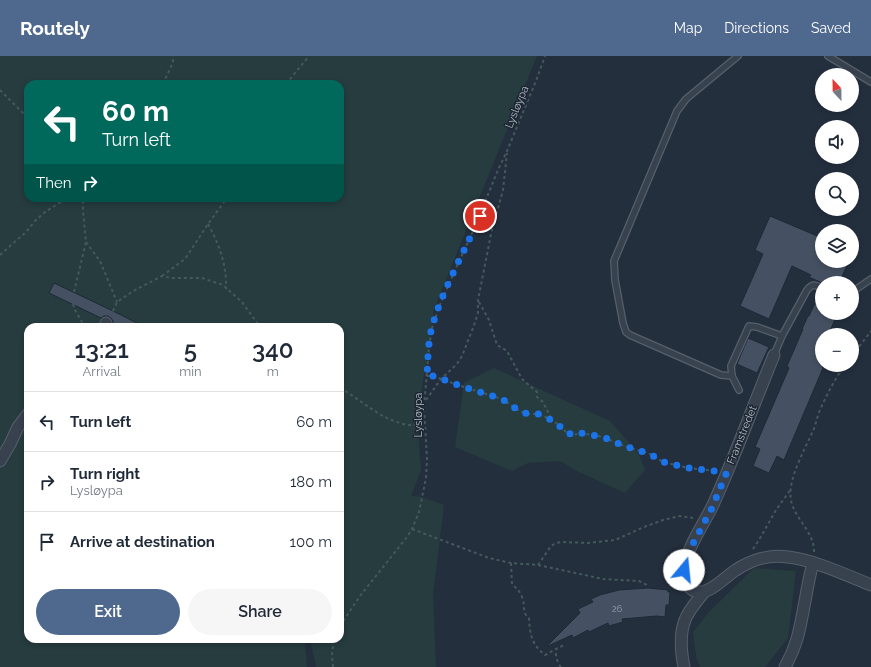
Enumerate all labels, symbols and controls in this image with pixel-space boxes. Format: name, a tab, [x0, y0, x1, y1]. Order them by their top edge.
text: Routely	[20, 17, 90, 39]
text: Map	[674, 20, 702, 36]
text: Directions	[724, 20, 789, 36]
text: Saved	[811, 20, 851, 36]
north arrow	[815, 68, 859, 112]
map controls	[815, 68, 859, 372]
street label: Lysløypa	[503, 84, 531, 130]
text: 60 m	[102, 95, 169, 128]
icon: left	[36, 96, 88, 148]
button: sound	[815, 120, 859, 164]
text: Turn left	[102, 129, 171, 150]
icon: right	[79, 172, 101, 194]
button: search	[815, 172, 859, 216]
text: Then	[36, 174, 71, 192]
pin	[463, 199, 497, 233]
icon: arrive	[469, 205, 491, 227]
button: layers	[815, 224, 859, 268]
button: +	[815, 276, 859, 320]
button: −	[815, 328, 859, 372]
text: 13:21	[74, 335, 129, 364]
text: 5	[184, 335, 197, 364]
text: 340	[252, 335, 294, 364]
text: Arrival	[83, 364, 121, 379]
text: min	[179, 364, 202, 379]
text: m	[267, 364, 279, 379]
street label: Lysløypa	[412, 393, 425, 437]
street label: Framstredet	[724, 404, 760, 466]
icon: left	[36, 411, 58, 433]
text: Turn left	[70, 413, 131, 431]
text: 60 m	[296, 413, 332, 431]
text: Turn right	[70, 465, 140, 483]
icon: right	[36, 471, 58, 493]
text: 180 m	[290, 473, 332, 491]
text: Lysløypa	[70, 483, 123, 498]
icon: arrive	[36, 531, 58, 553]
text: Arrive at destination	[70, 533, 215, 551]
text: 100 m	[290, 533, 332, 551]
position arrow	[663, 549, 705, 591]
button: Exit	[36, 589, 180, 635]
button: Share	[188, 589, 332, 635]
house number: 26	[612, 604, 623, 614]

